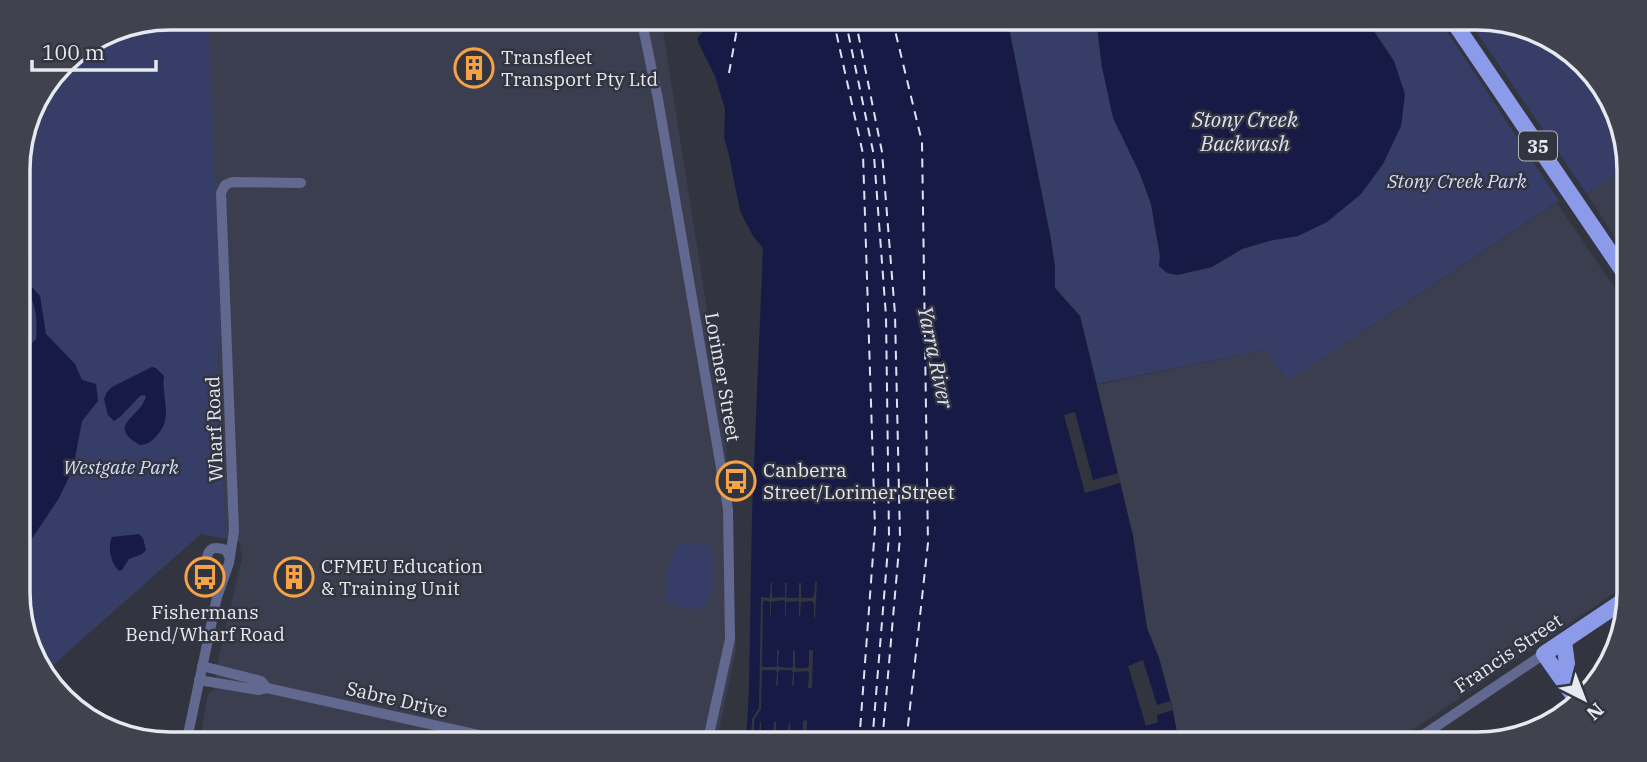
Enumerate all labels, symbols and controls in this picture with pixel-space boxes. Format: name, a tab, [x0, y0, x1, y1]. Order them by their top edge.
scale bar	[32, 28, 156, 72]
text: 100 m	[42, 38, 105, 66]
place label: Transfleet Transport Pty Ltd	[501, 45, 658, 91]
building icon: Transfleet Transport Pty Ltd	[453, 47, 495, 89]
water label: Stony Creek Backwash	[1191, 105, 1299, 157]
road number: 35	[1519, 132, 1557, 160]
park label: Stony Creek Park	[1386, 169, 1528, 193]
water label: Yarra River	[912, 303, 961, 411]
street label: Lorimer Street	[700, 310, 746, 444]
street label: Wharf Road	[200, 376, 228, 482]
park label: Westgate Park	[63, 455, 180, 479]
place label: Canberra Street/Lorimer Street	[763, 458, 955, 504]
bus stop icon: Canberra Street/Lorimer Street	[715, 460, 757, 502]
place label: CFMEU Education & Training Unit	[321, 554, 483, 600]
bus stop icon: Fishermans Bend/Wharf Road	[184, 556, 226, 598]
building icon: CFMEU Education & Training Unit	[273, 556, 315, 598]
place label: Fishermans Bend/Wharf Road	[125, 600, 285, 646]
street label: Francis Street	[1449, 608, 1567, 698]
north arrow	[1549, 664, 1619, 734]
street label: Sabre Drive	[344, 676, 450, 722]
text: N	[1582, 698, 1609, 726]

